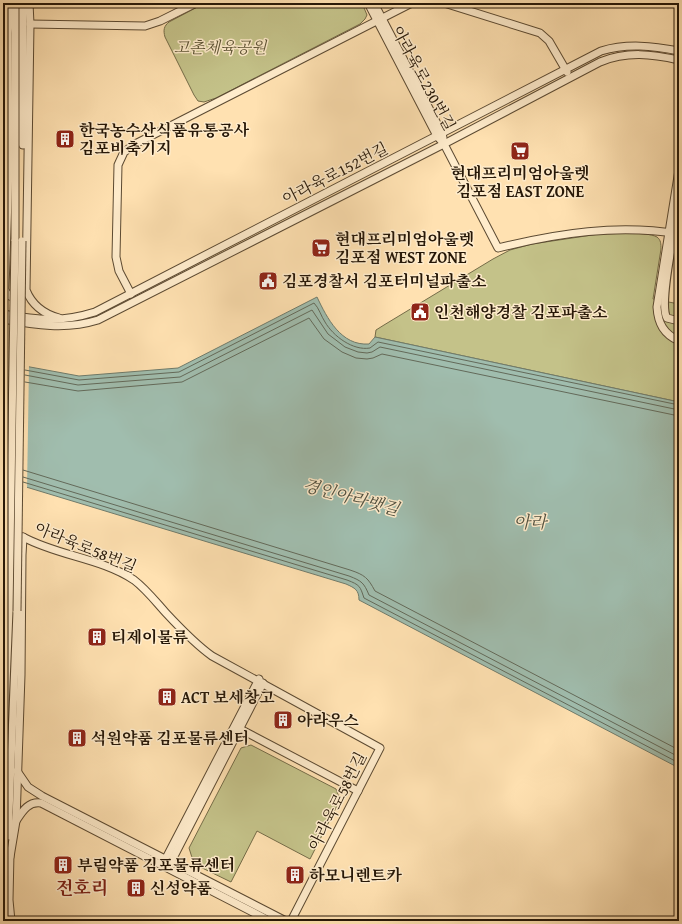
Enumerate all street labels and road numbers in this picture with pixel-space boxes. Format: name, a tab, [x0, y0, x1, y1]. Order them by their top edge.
street label: 아라육로230번길	[386, 21, 462, 135]
street label: 아라육로152번길	[278, 136, 392, 210]
street label: 아라육로58번길	[31, 516, 141, 578]
street label: 아라육로58번길	[302, 747, 372, 855]

